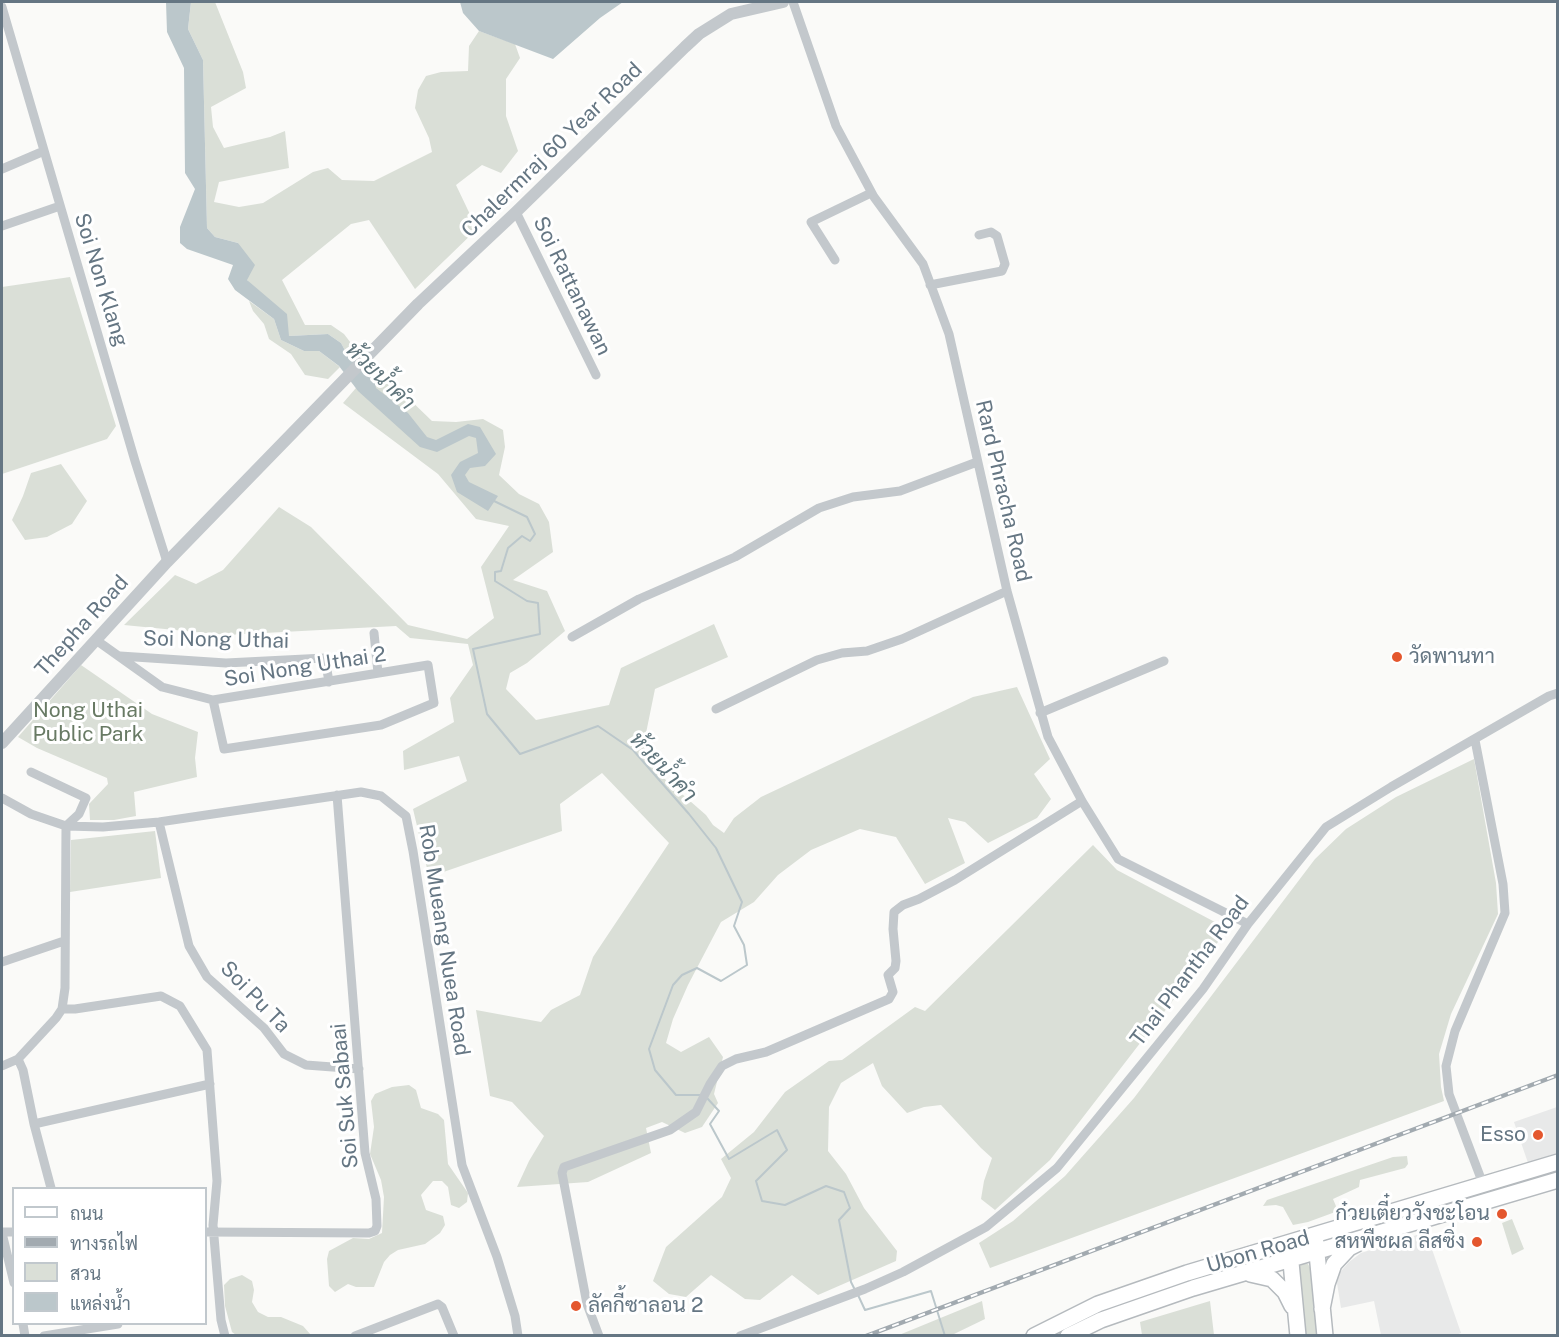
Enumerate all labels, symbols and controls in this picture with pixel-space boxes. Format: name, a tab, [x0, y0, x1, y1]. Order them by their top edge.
street label: Chalermraj 60 Year Road	[457, 57, 647, 243]
street label: Soi Non Klang	[69, 210, 133, 350]
street label: Soi Rattanawan	[527, 212, 617, 360]
water label: ห้วยน้ำคำ	[340, 336, 420, 416]
street label: Rard Phracha Road	[970, 398, 1036, 584]
street label: Thepha Road	[30, 570, 134, 682]
street label: Soi Nong Uthai	[143, 626, 289, 654]
street label: Soi Nong Uthai 2	[222, 642, 388, 692]
place label: วัดพานทา	[1409, 644, 1495, 670]
marker: วัดพานทา	[1390, 650, 1404, 664]
park label: Nong Uthai Public Park	[33, 698, 143, 748]
water label: ห้วยน้ำคำ	[624, 726, 702, 808]
street label: Rob Mueang Nuea Road	[413, 822, 475, 1058]
street label: Thai Phantha Road	[1125, 891, 1255, 1051]
street label: Soi Pu Ta	[215, 956, 295, 1038]
street label: Soi Suk Sabaai	[326, 1022, 364, 1170]
place label: Esso	[1480, 1122, 1526, 1148]
marker: Esso	[1531, 1128, 1545, 1142]
legend	[12, 1187, 207, 1325]
place label: ก๋วยเตี๋ยววังชะโอน	[1335, 1201, 1490, 1227]
text: ถนน	[70, 1203, 103, 1224]
marker: ก๋วยเตี๋ยววังชะโอน	[1495, 1207, 1509, 1221]
street label: Ubon Road	[1204, 1225, 1312, 1279]
place label: สหพืชผล ลีสซิ่ง	[1334, 1229, 1465, 1255]
text: ทางรถไฟ	[70, 1233, 138, 1254]
marker: สหพืชผล ลีสซิ่ง	[1470, 1235, 1484, 1249]
text: สวน	[70, 1263, 101, 1284]
text: แหล่งน้ำ	[70, 1293, 131, 1314]
place label: ลัคกี้ซาลอน 2	[588, 1293, 704, 1319]
marker: ลัคกี้ซาลอน 2	[569, 1299, 583, 1313]

